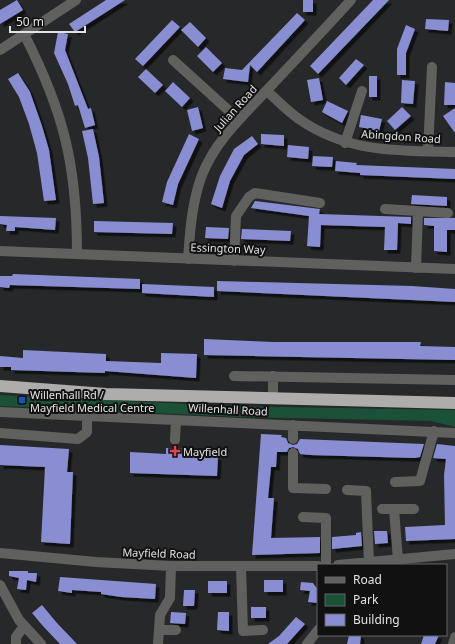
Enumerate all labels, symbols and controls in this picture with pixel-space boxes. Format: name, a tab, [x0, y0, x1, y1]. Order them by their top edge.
scale bar	[10, 8, 85, 34]
text: 50 m	[16, 13, 44, 30]
street label: Julian Road	[209, 82, 260, 135]
street label: Abingdon Road	[361, 126, 441, 146]
street label: Essington Way	[190, 239, 266, 257]
place label: Willenhall Rd / Mayfield Medical Centre	[30, 387, 154, 415]
marker: Willenhall Rd / Mayfield Medical Centre	[17, 395, 27, 405]
street label: Willenhall Road	[188, 399, 268, 419]
place label: Mayfield	[183, 444, 227, 459]
marker: Mayfield	[170, 446, 180, 456]
street label: Mayfield Road	[122, 544, 196, 562]
legend	[317, 564, 447, 636]
text: Road	[353, 571, 382, 588]
text: Park	[353, 591, 379, 608]
text: Building	[353, 611, 400, 628]

